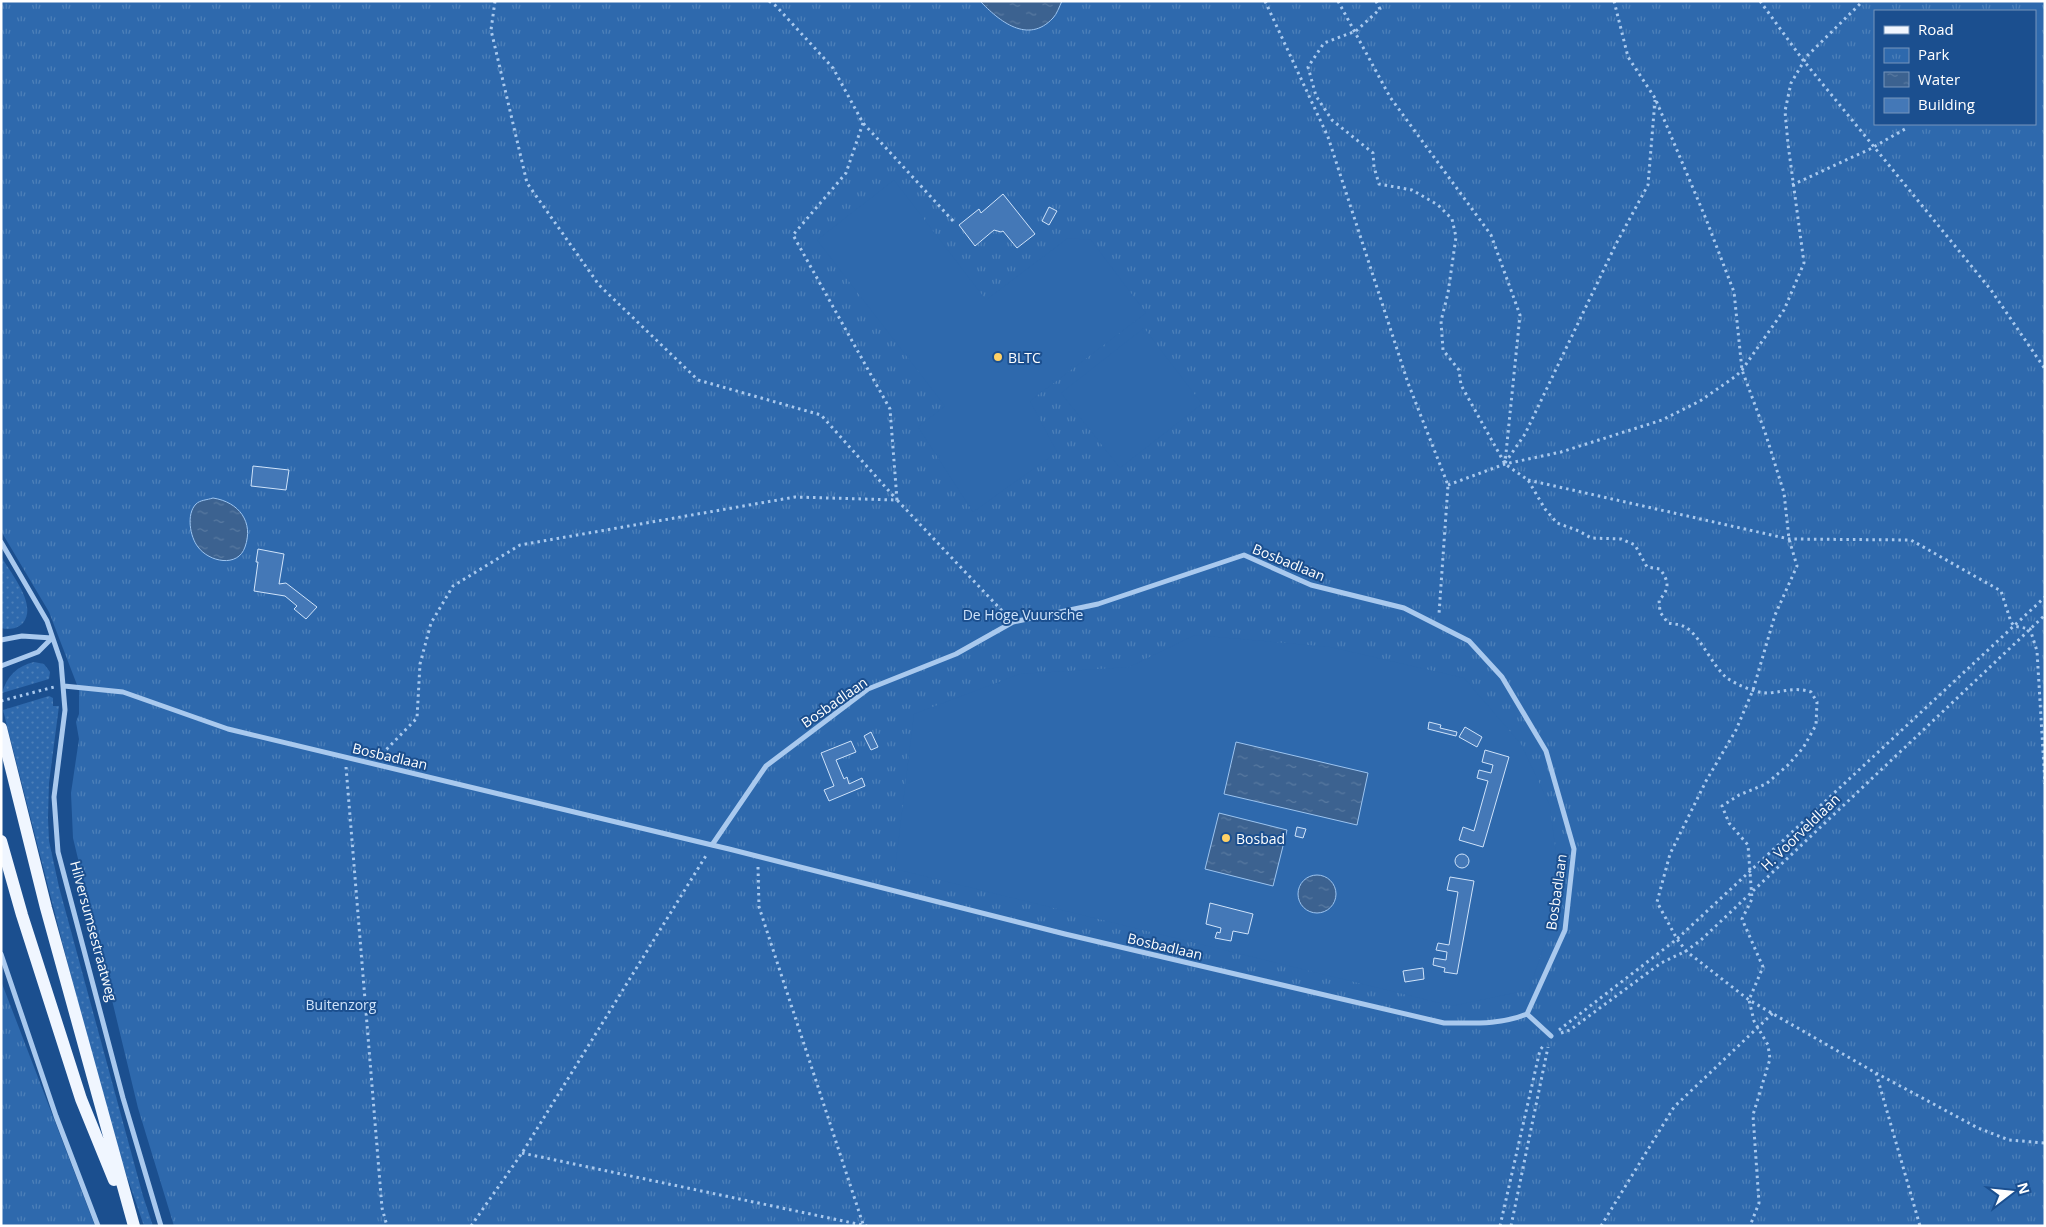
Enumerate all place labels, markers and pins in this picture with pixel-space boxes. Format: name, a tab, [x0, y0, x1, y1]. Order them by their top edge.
place label: BLTC	[1008, 348, 1041, 367]
marker: BLTC	[992, 351, 1004, 363]
place label: Bosbad	[1236, 829, 1285, 848]
marker: Bosbad	[1220, 832, 1232, 844]

